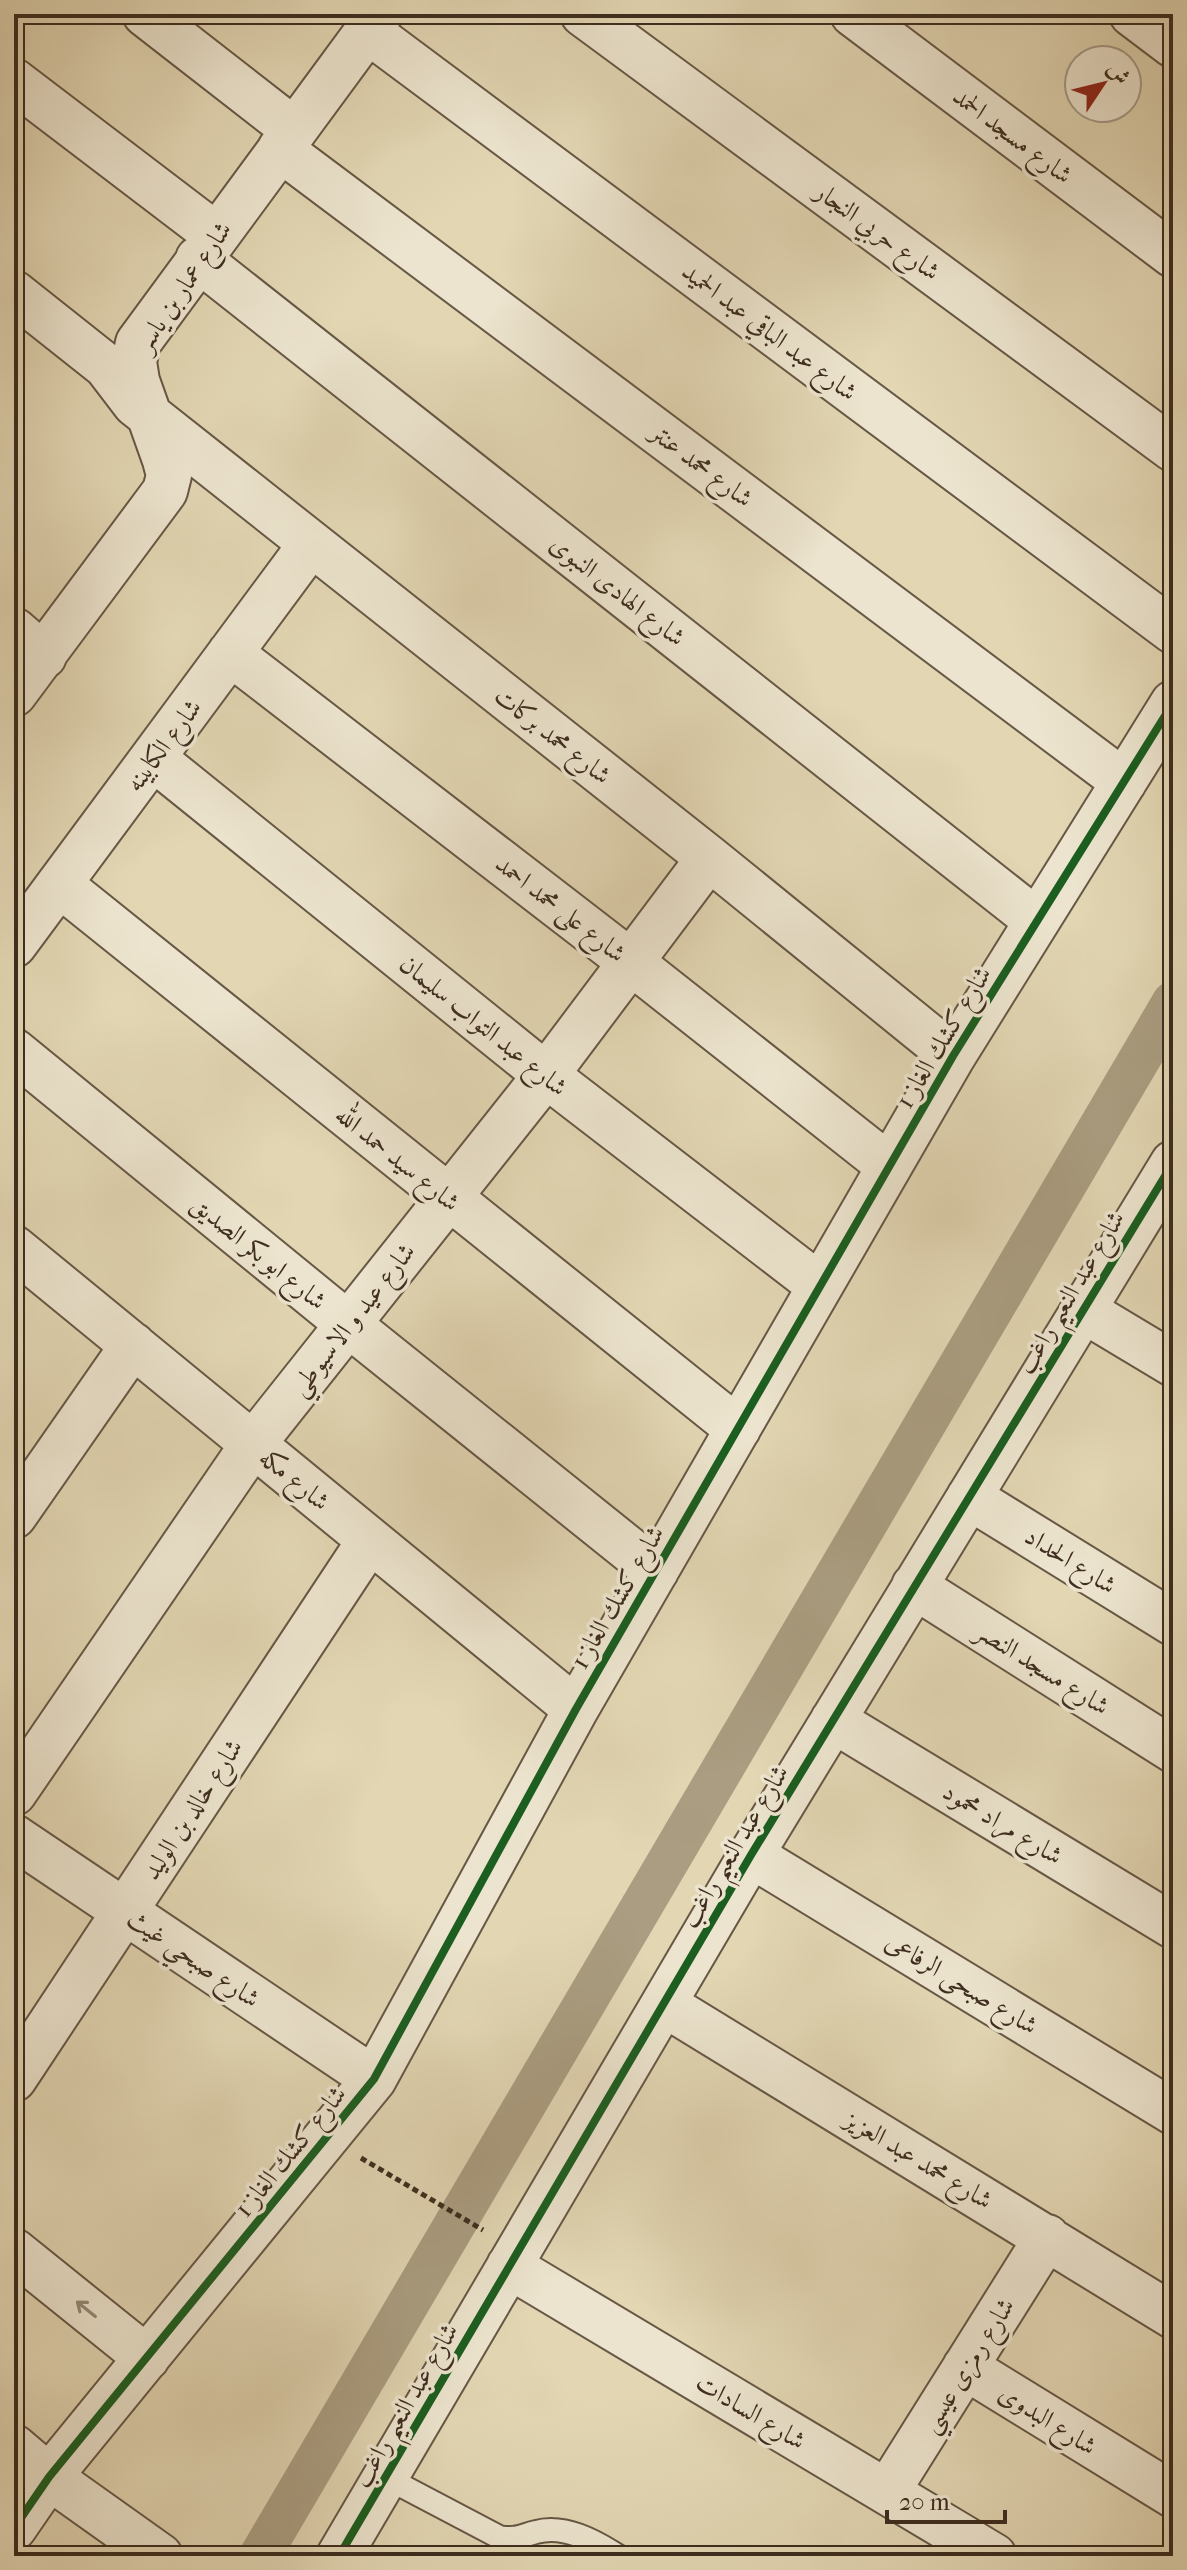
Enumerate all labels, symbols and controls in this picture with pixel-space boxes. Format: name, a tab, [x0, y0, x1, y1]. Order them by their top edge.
north arrow	[1063, 44, 1143, 124]
text: ش	[1102, 57, 1135, 89]
street label: شارع مسجد الحمد	[943, 80, 1079, 195]
street label: شارع حربي النجار	[803, 174, 946, 292]
street label: شارع عمار بن ياسر	[127, 215, 243, 363]
street label: شارع عبد الباقي عبد الحميد	[672, 255, 863, 412]
street label: شارع محمد عنتر	[638, 415, 759, 519]
street label: شارع الهادى النبوى	[540, 528, 692, 658]
street label: شارع محمد بركات	[484, 680, 618, 796]
street label: شارع الكابينه	[118, 693, 213, 801]
street label: شارع على محمد احمد	[485, 848, 632, 974]
street label: شارع عبد التواب سليمان	[390, 948, 574, 1107]
street label: شارع كشك الغاز 1	[889, 961, 1003, 1117]
street label: شارع سيد حمد الله	[325, 1095, 469, 1223]
street label: شارع ابو بكر الصديق	[181, 1188, 333, 1321]
street label: شارع عبد النعيم راغب	[1010, 1205, 1140, 1385]
street label: شارع عيد و الاسيوطي	[283, 1237, 429, 1408]
street label: شارع مكه	[249, 1442, 336, 1522]
street label: شارع كشك الغاز 1	[564, 1520, 676, 1677]
street label: شارع الحداد	[1016, 1520, 1122, 1606]
street label: شارع مسجد النصر	[965, 1614, 1115, 1727]
street label: شارع خالد بن الوليد	[135, 1733, 254, 1889]
street label: شارع عبد النعيم راغب	[674, 1759, 804, 1939]
street label: شارع مراد محمود	[934, 1775, 1068, 1877]
street label: شارع صبحي غيث	[116, 1903, 266, 2022]
street label: شارع صبحى الرفاعى	[877, 1926, 1044, 2046]
street label: شارع كشك الغاز 1	[228, 2079, 358, 2227]
street label: شارع محمد عبد العزيز	[833, 2102, 998, 2221]
street label: شارع رمزى عيسي	[914, 2292, 1028, 2443]
one-way arrow	[76, 2300, 97, 2318]
street label: شارع عبد النعيم راغب	[346, 2317, 474, 2498]
street label: شارع السادات	[687, 2366, 811, 2462]
street label: شارع البدوى	[990, 2377, 1102, 2467]
scale bar	[887, 2474, 1005, 2524]
text: 20 m	[899, 2488, 950, 2516]

